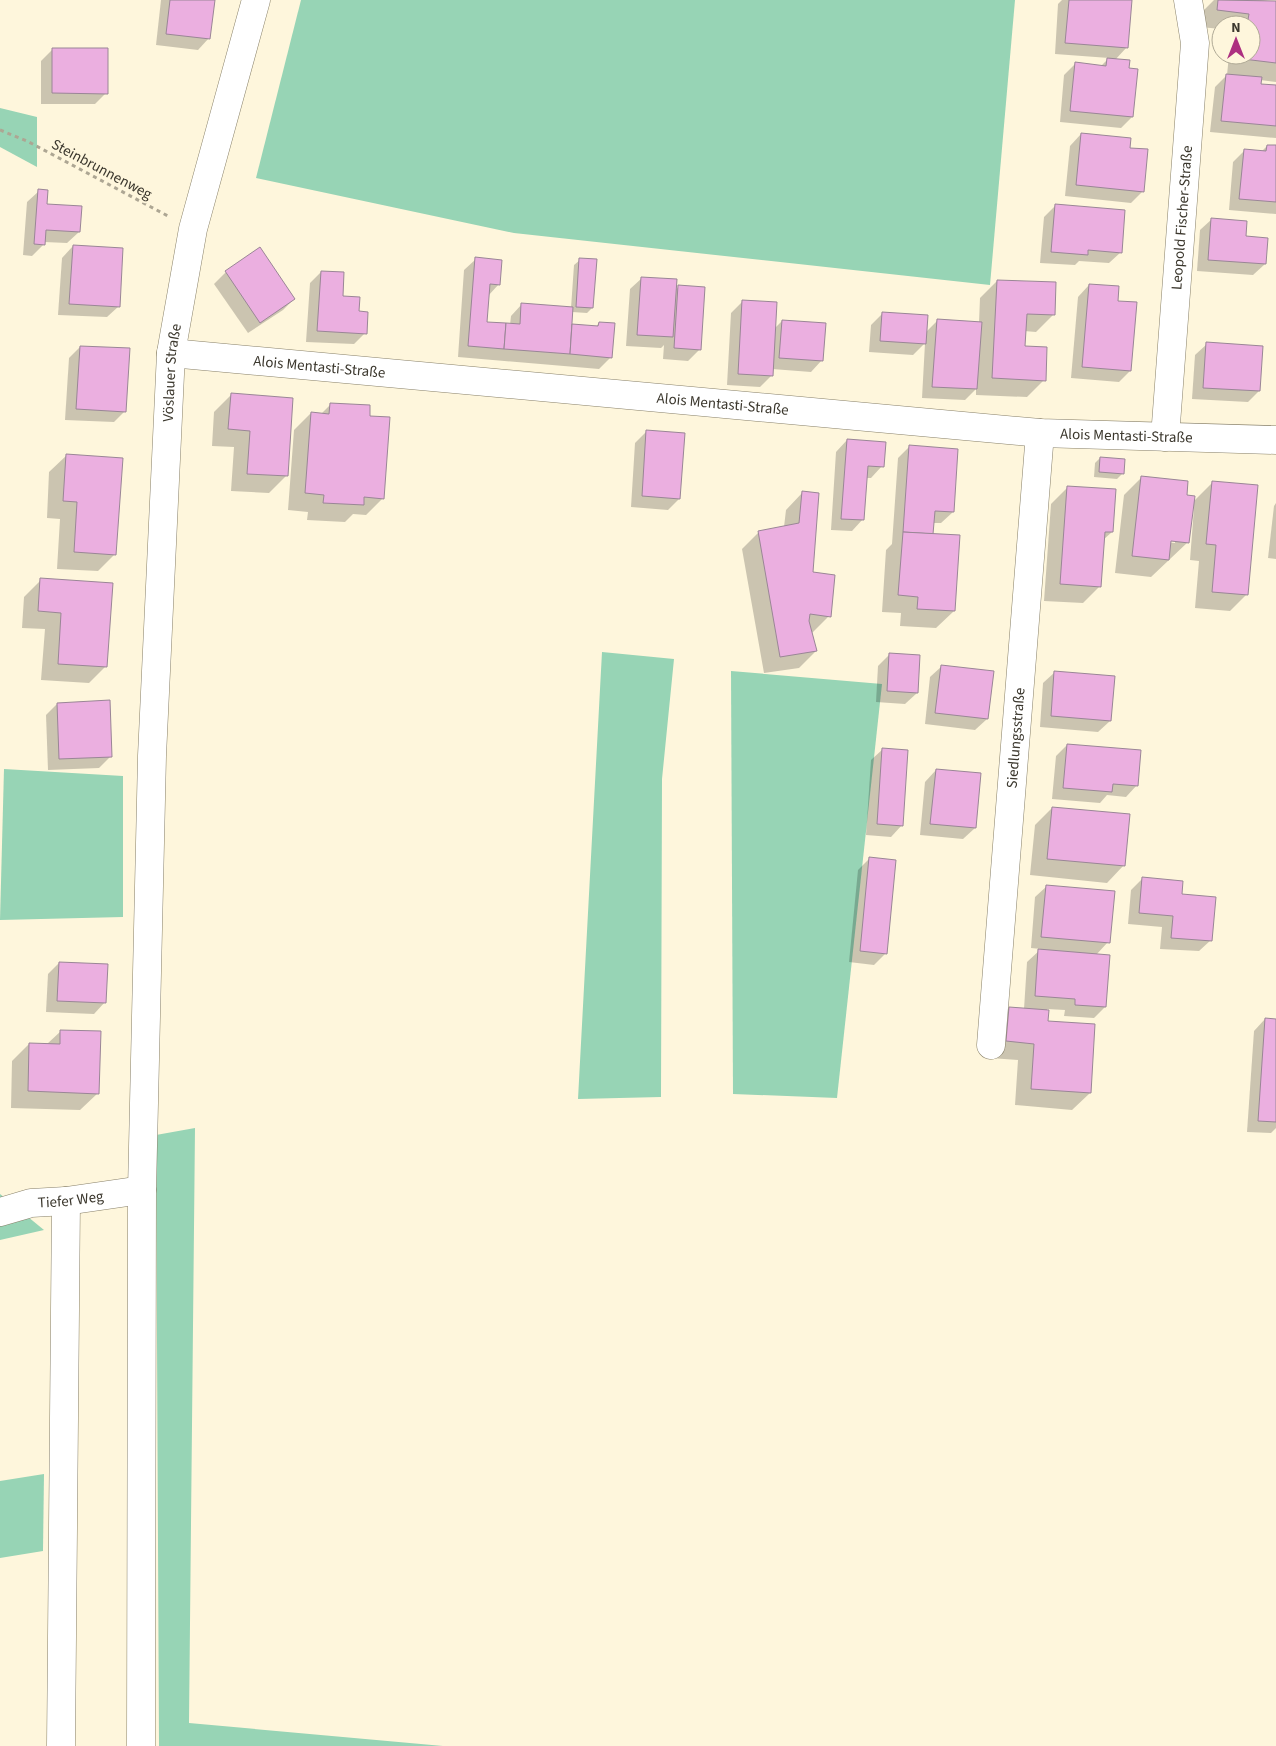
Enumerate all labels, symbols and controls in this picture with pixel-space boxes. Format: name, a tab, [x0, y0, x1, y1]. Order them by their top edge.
north arrow	[1211, 15, 1261, 65]
text: N	[1231, 18, 1241, 38]
street label: Steinbrunnenweg	[48, 134, 156, 205]
street label: Leopold Fischer-Straße	[1166, 145, 1198, 291]
street label: Vöslauer Straße	[158, 322, 187, 422]
street label: Alois Mentasti-Straße	[252, 351, 386, 384]
street label: Alois Mentasti-Straße	[656, 388, 790, 421]
street label: Alois Mentasti-Straße	[1060, 424, 1193, 449]
street label: Siedlungsstraße	[1002, 687, 1031, 789]
street label: Tiefer Weg	[37, 1186, 105, 1214]

